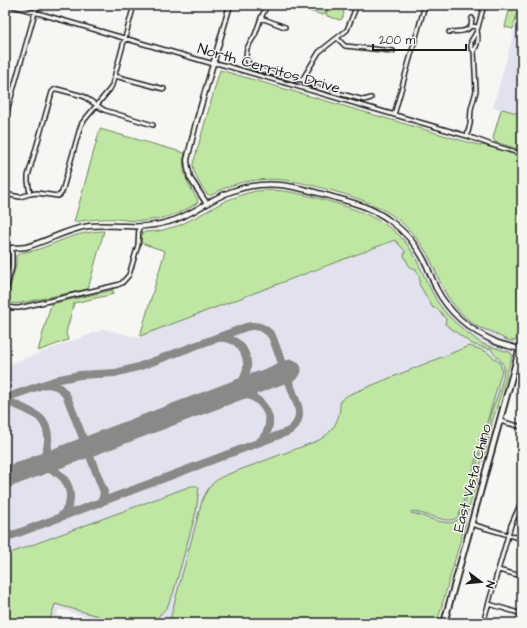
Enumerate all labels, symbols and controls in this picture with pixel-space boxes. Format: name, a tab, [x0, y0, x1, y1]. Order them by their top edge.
scale bar	[373, 26, 466, 52]
text: 200 m	[379, 32, 416, 49]
street label: North Cerritos Drive	[195, 38, 343, 99]
street label: East Vista Chino	[448, 421, 497, 535]
north arrow	[461, 562, 501, 602]
text: N	[482, 579, 498, 590]

